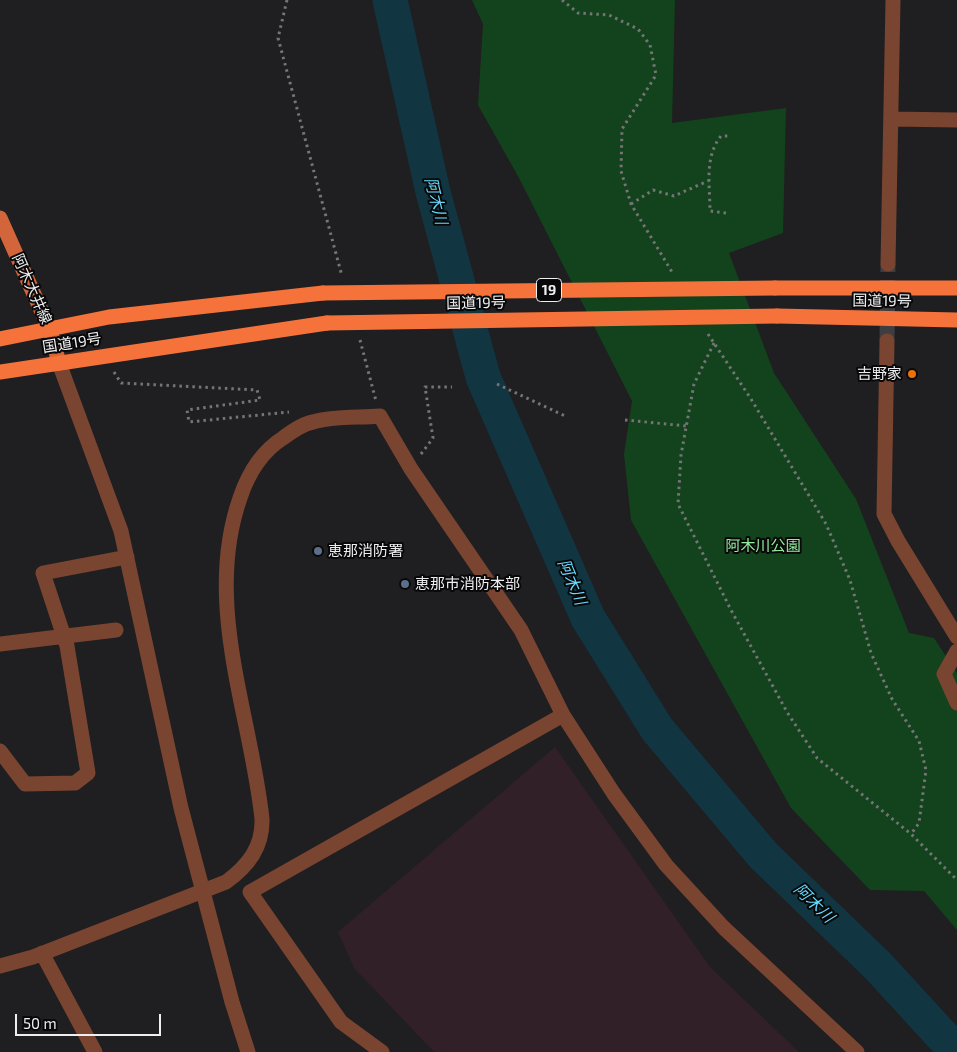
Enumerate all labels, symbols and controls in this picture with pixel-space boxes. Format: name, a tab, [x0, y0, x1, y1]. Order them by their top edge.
water label: 阿木川	[421, 175, 451, 227]
street label: 阿木大井線	[9, 251, 55, 327]
road number: 19	[536, 278, 562, 302]
street label: 国道19号	[852, 291, 912, 311]
street label: 国道19号	[446, 293, 506, 313]
street label: 国道19号	[41, 329, 103, 357]
place label: 吉野家	[857, 365, 902, 383]
marker: 吉野家	[906, 368, 918, 380]
park label: 阿木川公園	[726, 537, 800, 555]
place label: 恵那消防署	[328, 542, 403, 560]
marker: 恵那消防署	[312, 545, 324, 557]
water label: 阿木川	[554, 556, 590, 608]
place label: 恵那市消防本部	[415, 575, 520, 593]
marker: 恵那市消防本部	[399, 578, 411, 590]
water label: 阿木川	[790, 879, 838, 927]
scale bar	[18, 1004, 164, 1036]
text: 50 m	[23, 1014, 57, 1032]

